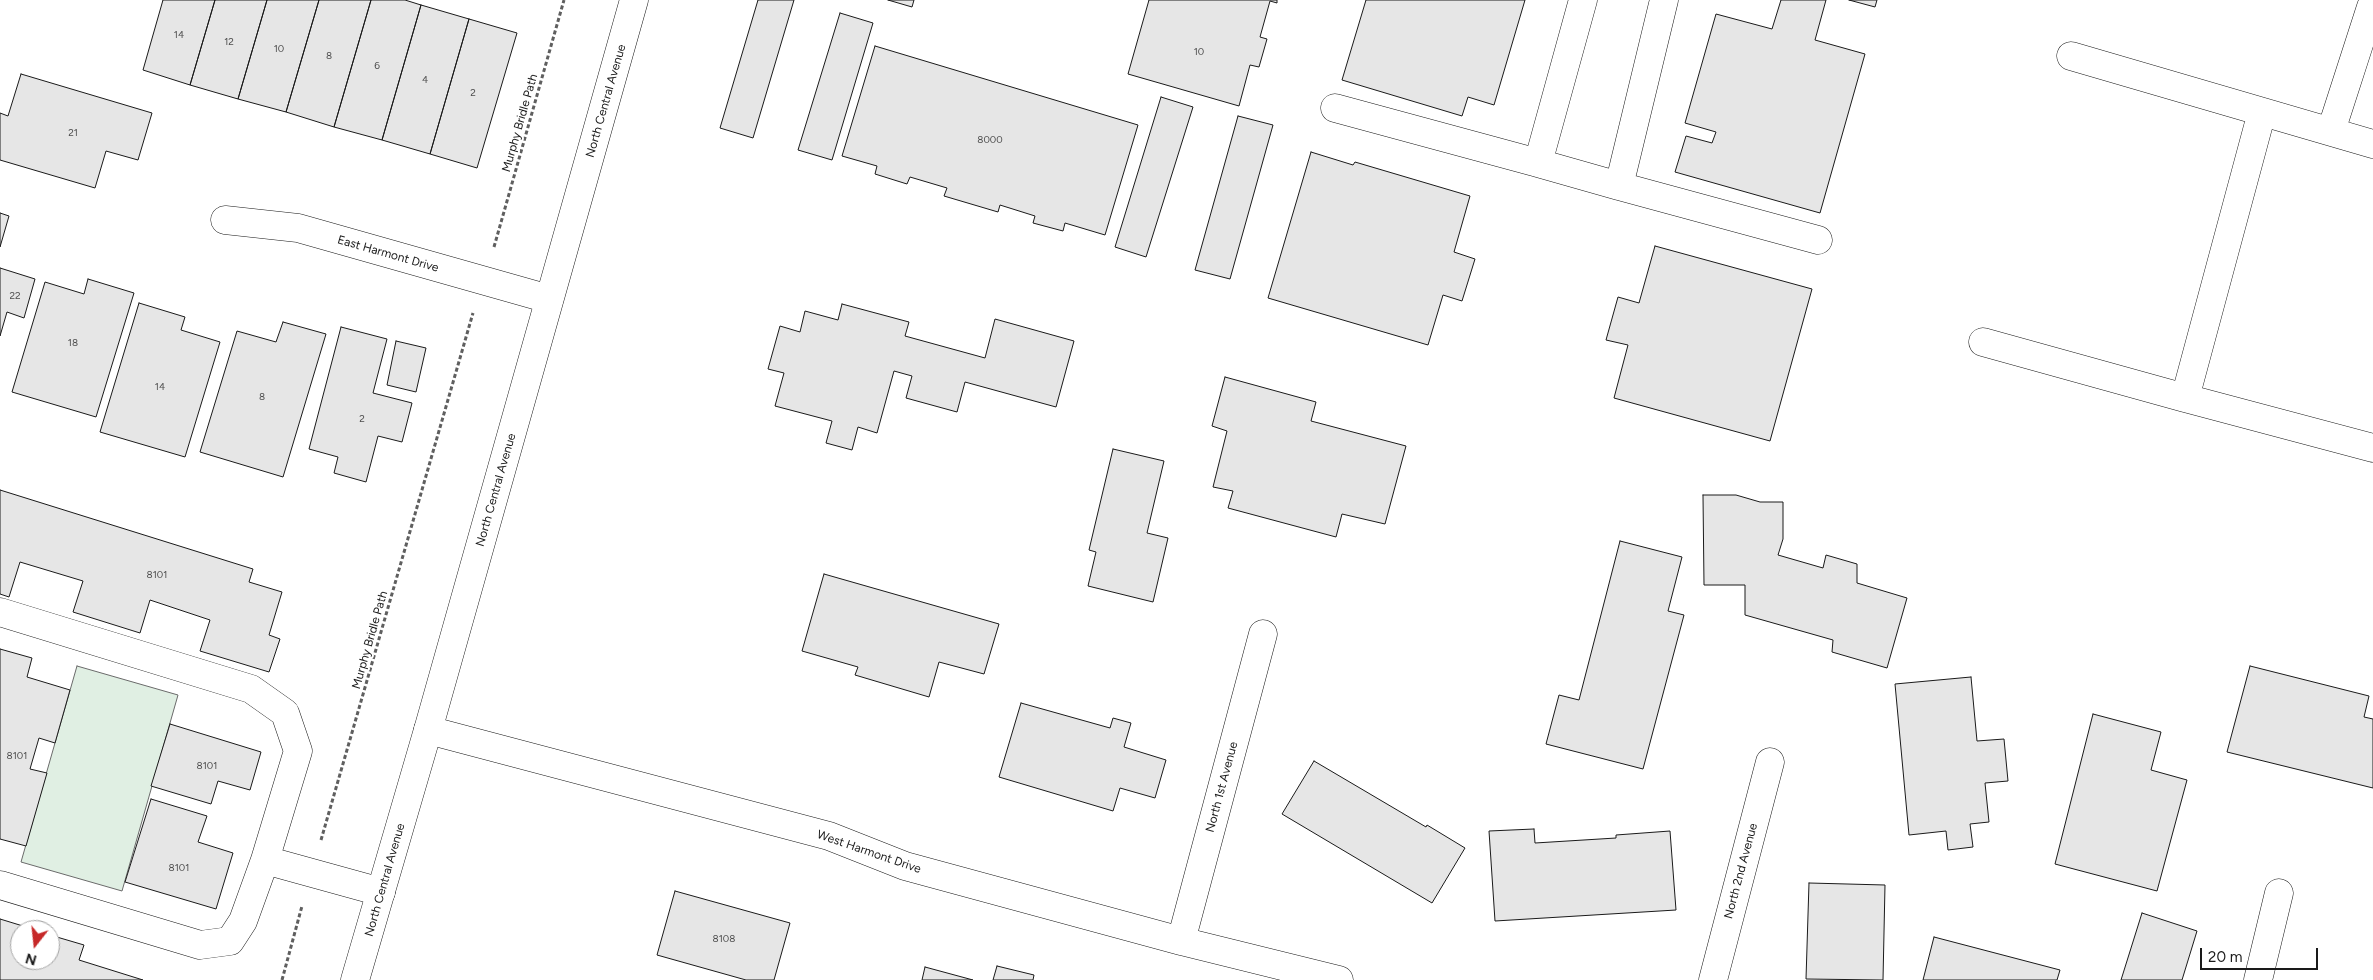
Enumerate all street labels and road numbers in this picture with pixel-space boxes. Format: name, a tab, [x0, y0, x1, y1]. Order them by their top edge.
street label: North Central Avenue	[583, 43, 629, 159]
street label: Murphy Bridle Path	[499, 72, 541, 174]
street label: East Harmont Drive	[336, 233, 440, 275]
street label: North Central Avenue	[473, 432, 519, 548]
street label: Murphy Bridle Path	[349, 589, 391, 691]
street label: North 1st Avenue	[1203, 740, 1241, 834]
street label: North Central Avenue	[362, 822, 408, 938]
street label: North 2nd Avenue	[1721, 822, 1761, 920]
street label: West Harmont Drive	[815, 827, 923, 877]

